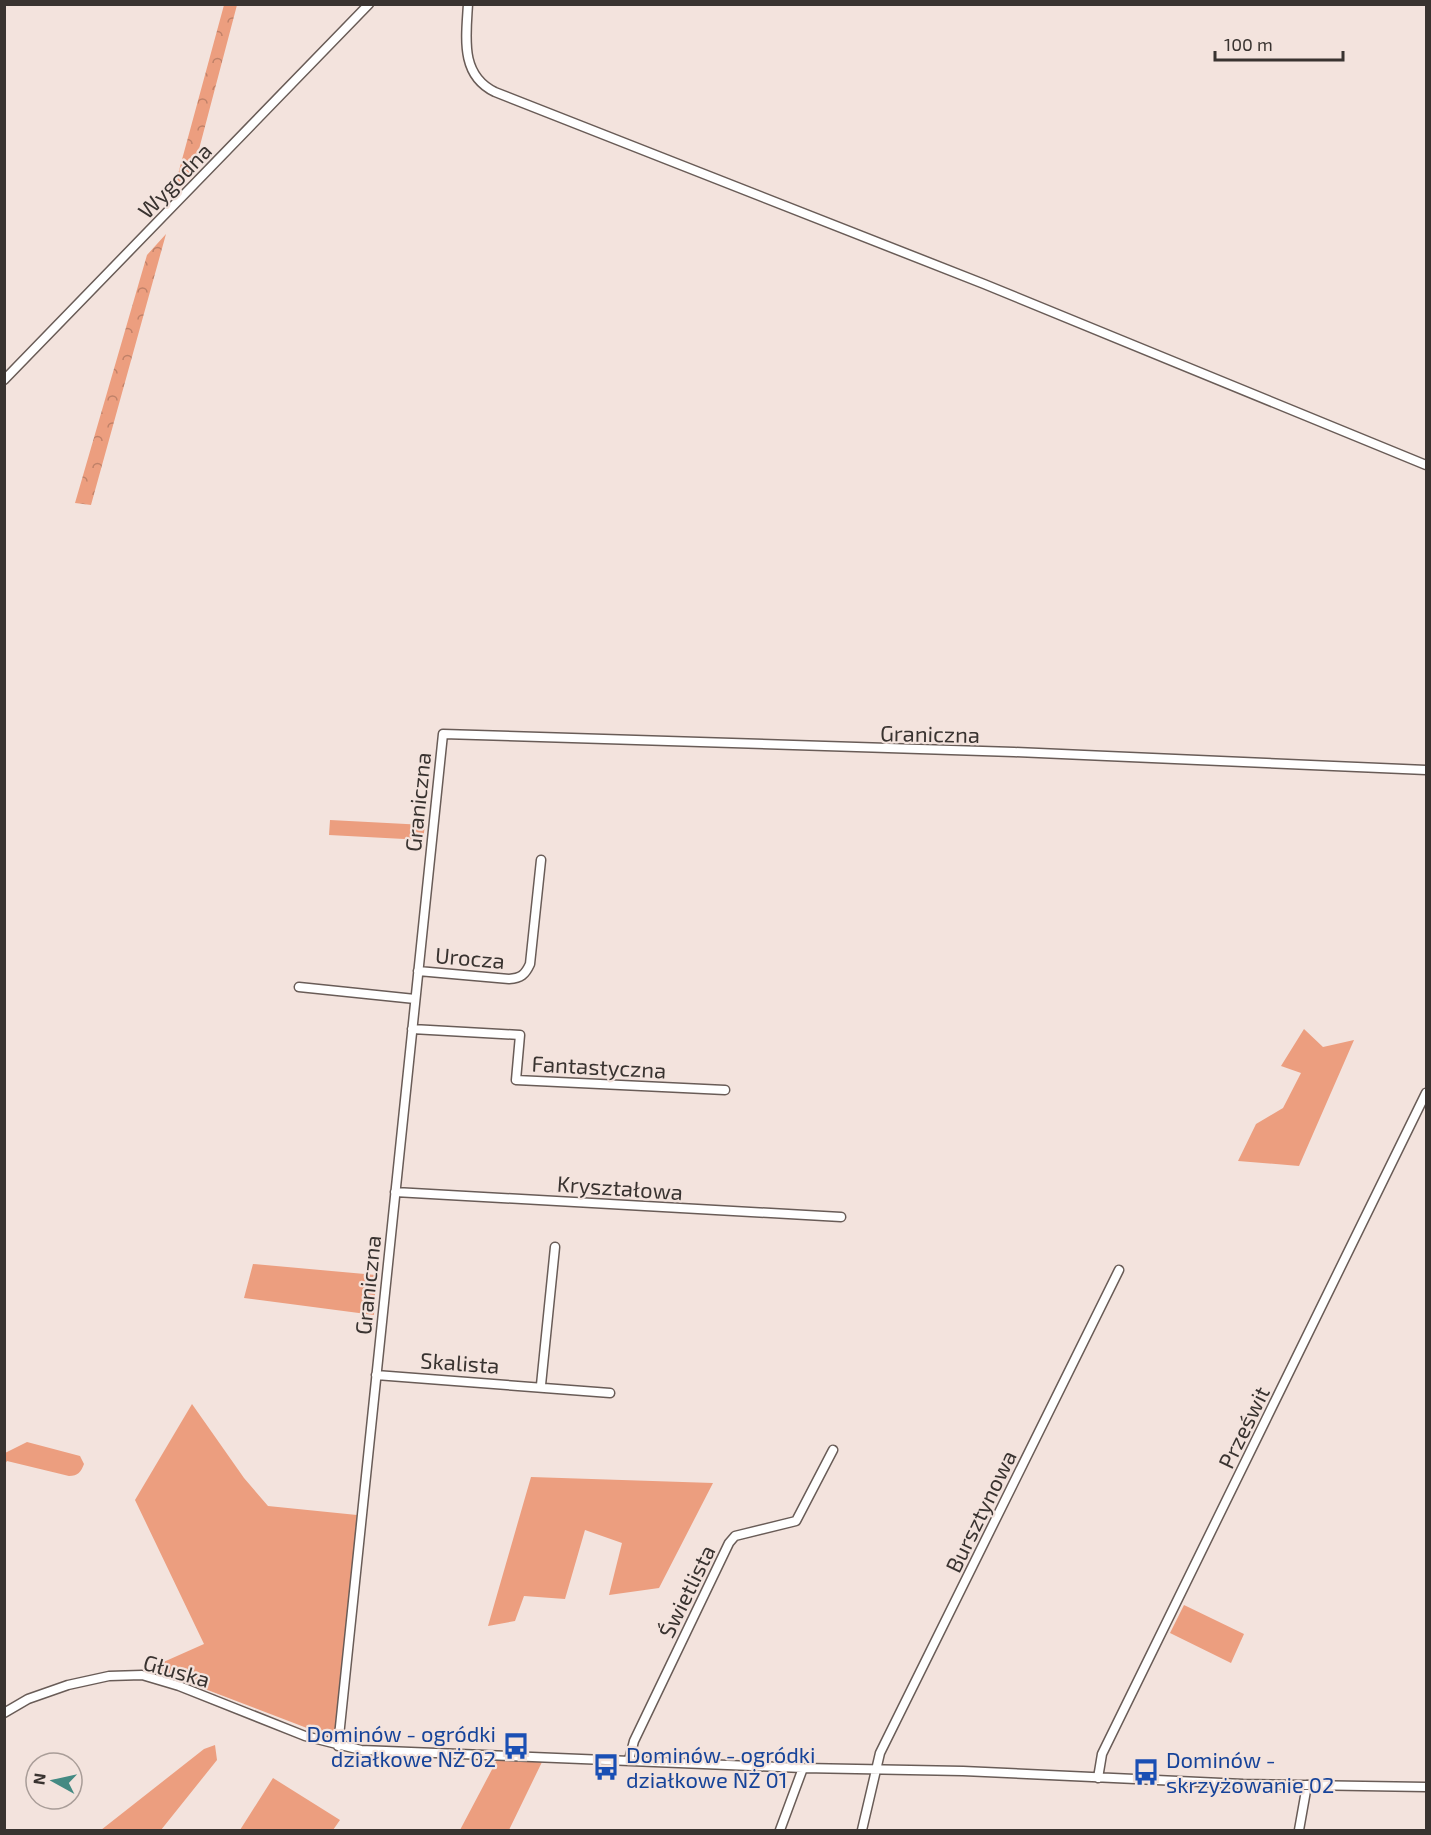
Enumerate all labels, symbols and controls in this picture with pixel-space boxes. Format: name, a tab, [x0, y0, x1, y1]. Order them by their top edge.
scale bar	[1215, 24, 1342, 62]
text: 100 m	[1224, 33, 1273, 55]
street label: Wygodna	[132, 137, 216, 223]
street label: Graniczna	[880, 719, 980, 747]
street label: Graniczna	[399, 751, 435, 853]
street label: Urocza	[434, 941, 506, 973]
street label: Fantastyczna	[531, 1049, 667, 1083]
street label: Kryształowa	[556, 1170, 684, 1204]
street label: Graniczna	[349, 1234, 385, 1336]
street label: Skalista	[420, 1346, 500, 1378]
street label: Prześwit	[1212, 1382, 1274, 1472]
street label: Bursztynowa	[939, 1446, 1021, 1576]
street label: Świetlista	[652, 1541, 720, 1641]
street label: Głuska	[141, 1648, 213, 1692]
place label: Dominów - ogródki działkowe NŻ 02	[307, 1720, 496, 1771]
bus stop icon: Dominów - ogródki działkowe NŻ 02	[501, 1731, 531, 1761]
place label: Dominów - ogródki działkowe NŻ 01	[626, 1741, 816, 1792]
place label: Dominów - skrzyżowanie 02	[1166, 1746, 1334, 1797]
north arrow	[24, 1751, 84, 1811]
bus stop icon: Dominów - ogródki działkowe NŻ 01	[591, 1752, 621, 1782]
bus stop icon: Dominów - skrzyżowanie 02	[1131, 1757, 1161, 1787]
text: N	[28, 1772, 49, 1786]

